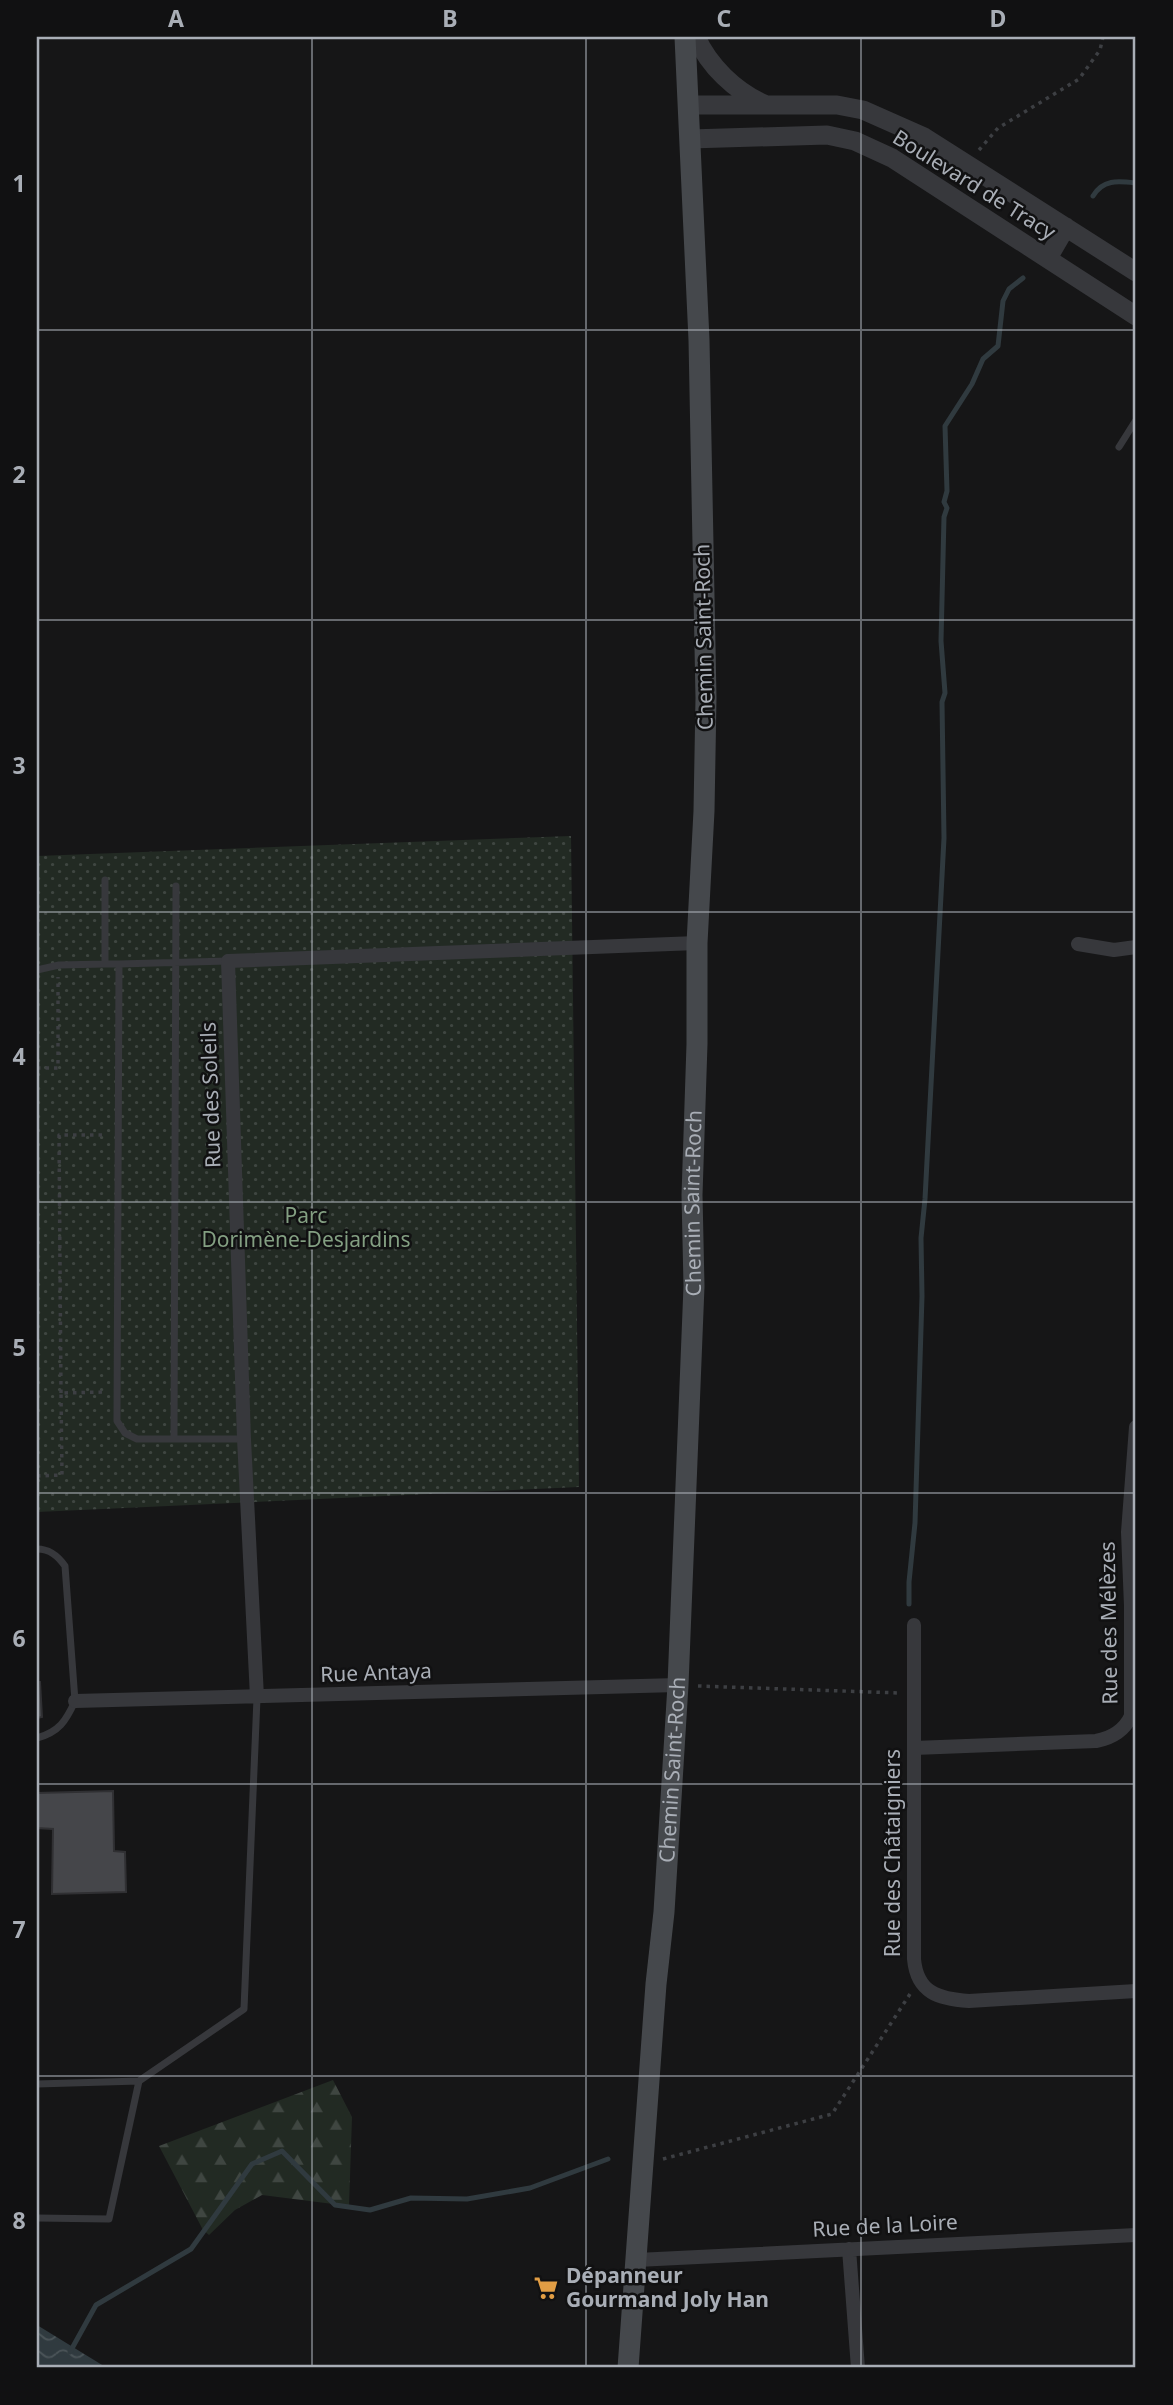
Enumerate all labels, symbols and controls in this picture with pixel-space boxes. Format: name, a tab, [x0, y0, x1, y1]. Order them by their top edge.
text: A	[168, 2, 184, 34]
text: B	[442, 2, 458, 34]
text: C	[717, 2, 732, 34]
text: D	[990, 2, 1006, 34]
street label: Boulevard de Tracy	[888, 123, 1061, 246]
text: 1	[12, 167, 26, 199]
text: 2	[12, 458, 26, 490]
street label: Chemin Saint-Roch	[687, 544, 719, 730]
text: 3	[12, 749, 26, 781]
street label: Rue des Soleils	[193, 1022, 227, 1168]
text: 4	[12, 1040, 26, 1072]
street label: Chemin Saint-Roch	[677, 1109, 708, 1297]
park label: Parc Dorimène-Desjardins	[201, 1201, 411, 1253]
text: 5	[12, 1331, 26, 1363]
street label: Rue des Mélèzes	[1093, 1541, 1123, 1705]
text: 6	[12, 1622, 26, 1654]
street label: Rue Antaya	[320, 1656, 432, 1688]
street label: Chemin Saint-Roch	[652, 1676, 691, 1864]
street label: Rue des Châtaigniers	[878, 1749, 906, 1957]
text: 7	[12, 1913, 26, 1945]
text: 8	[12, 2204, 26, 2236]
street label: Rue de la Loire	[812, 2207, 958, 2243]
place label: Dépanneur Gourmand Joly Han	[566, 2261, 769, 2313]
supermarket icon: Dépanneur Gourmand Joly Han	[532, 2274, 560, 2302]

